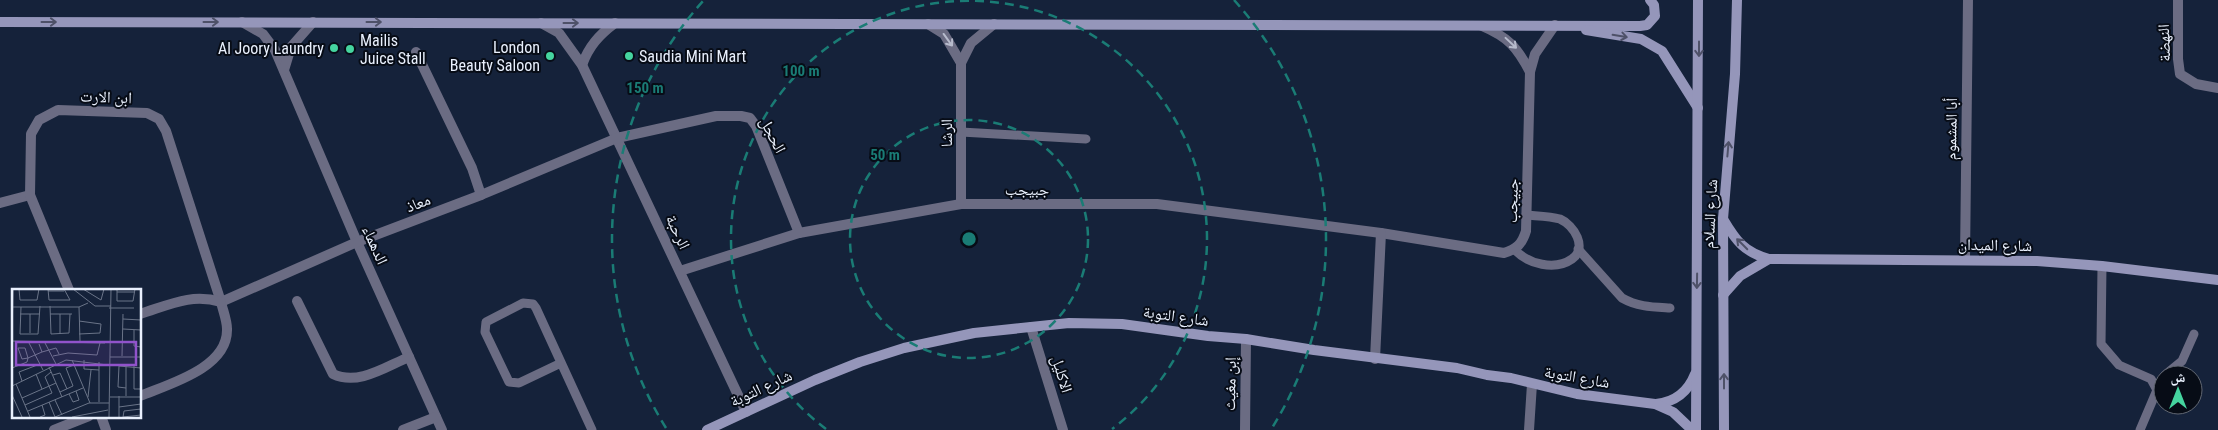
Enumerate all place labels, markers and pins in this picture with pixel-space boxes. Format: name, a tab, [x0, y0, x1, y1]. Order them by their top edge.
place label: Mailis Juice Stall	[360, 31, 426, 68]
place label: London Beauty Saloon	[450, 38, 540, 75]
place label: Al Joory Laundry	[218, 39, 324, 58]
marker: Al Joory Laundry	[328, 42, 340, 54]
marker: Mailis Juice Stall	[344, 43, 356, 55]
place label: Saudia Mini Mart	[639, 47, 747, 66]
marker: London Beauty Saloon	[544, 50, 556, 62]
marker: Saudia Mini Mart	[623, 50, 635, 62]
centre of rings	[960, 230, 978, 248]

